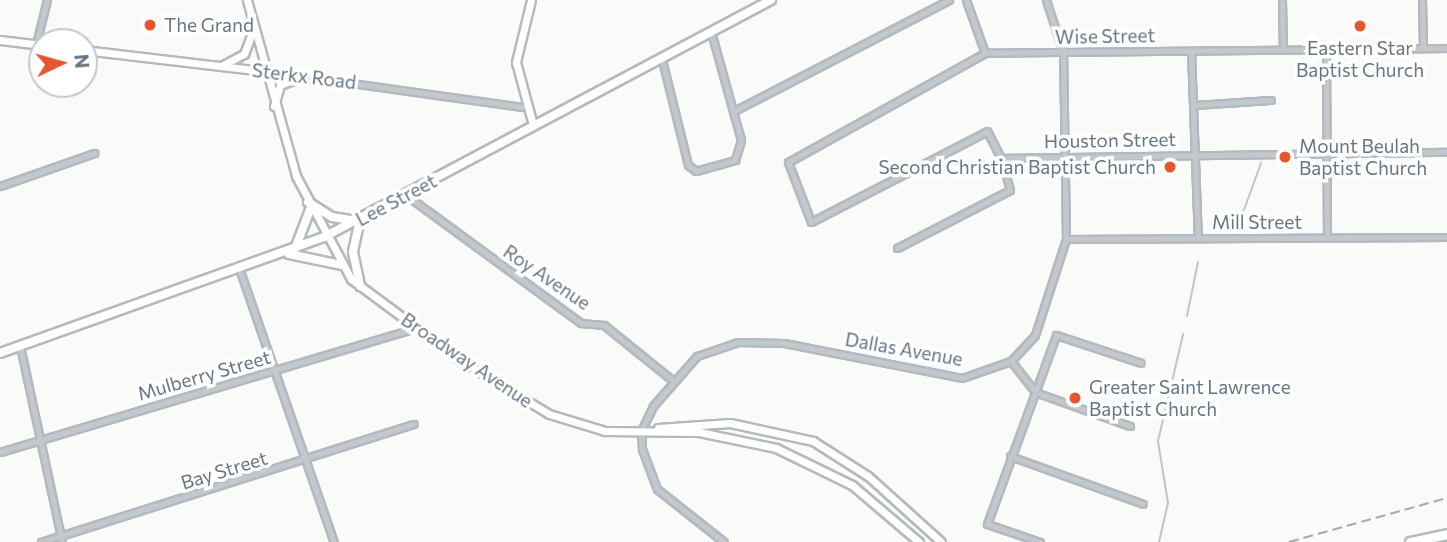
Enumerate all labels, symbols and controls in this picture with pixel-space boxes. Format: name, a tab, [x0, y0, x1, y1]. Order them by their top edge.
place label: The Grand	[164, 14, 254, 36]
marker: The Grand	[142, 17, 158, 33]
marker: Eastern Star Baptist Church	[1352, 18, 1368, 34]
street label: Wise Street	[1055, 24, 1155, 48]
north arrow	[28, 28, 98, 98]
place label: Eastern Star Baptist Church	[1296, 37, 1424, 81]
text: N	[70, 53, 95, 69]
street label: Sterkx Road	[251, 58, 357, 94]
street label: Houston Street	[1044, 127, 1176, 153]
place label: Mount Beulah Baptist Church	[1299, 135, 1427, 179]
marker: Mount Beulah Baptist Church	[1277, 149, 1293, 165]
place label: Second Christian Baptist Church	[878, 156, 1156, 178]
marker: Second Christian Baptist Church	[1162, 159, 1178, 175]
street label: Lee Street	[352, 169, 440, 231]
street label: Mill Street	[1212, 211, 1302, 233]
street label: Roy Avenue	[499, 240, 595, 314]
street label: Broadway Avenue	[397, 308, 537, 412]
street label: Dallas Avenue	[843, 327, 965, 371]
street label: Mulberry Street	[135, 345, 273, 405]
place label: Greater Saint Lawrence Baptist Church	[1089, 376, 1291, 420]
marker: Greater Saint Lawrence Baptist Church	[1067, 390, 1083, 406]
street label: Bay Street	[178, 446, 270, 494]

